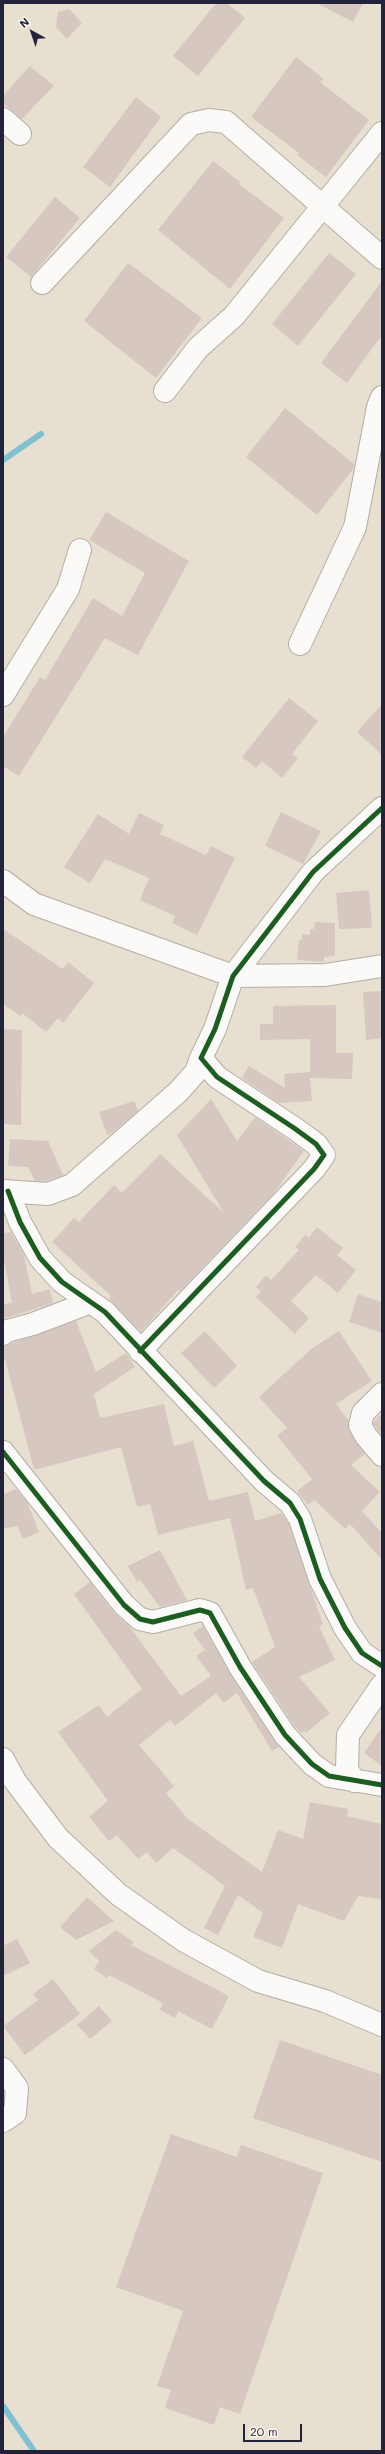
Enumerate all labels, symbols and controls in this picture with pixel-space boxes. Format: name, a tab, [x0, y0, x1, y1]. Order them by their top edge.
north arrow	[12, 12, 52, 52]
text: N	[16, 14, 32, 31]
scale bar	[245, 2416, 304, 2442]
text: 20 m	[250, 2423, 278, 2439]

